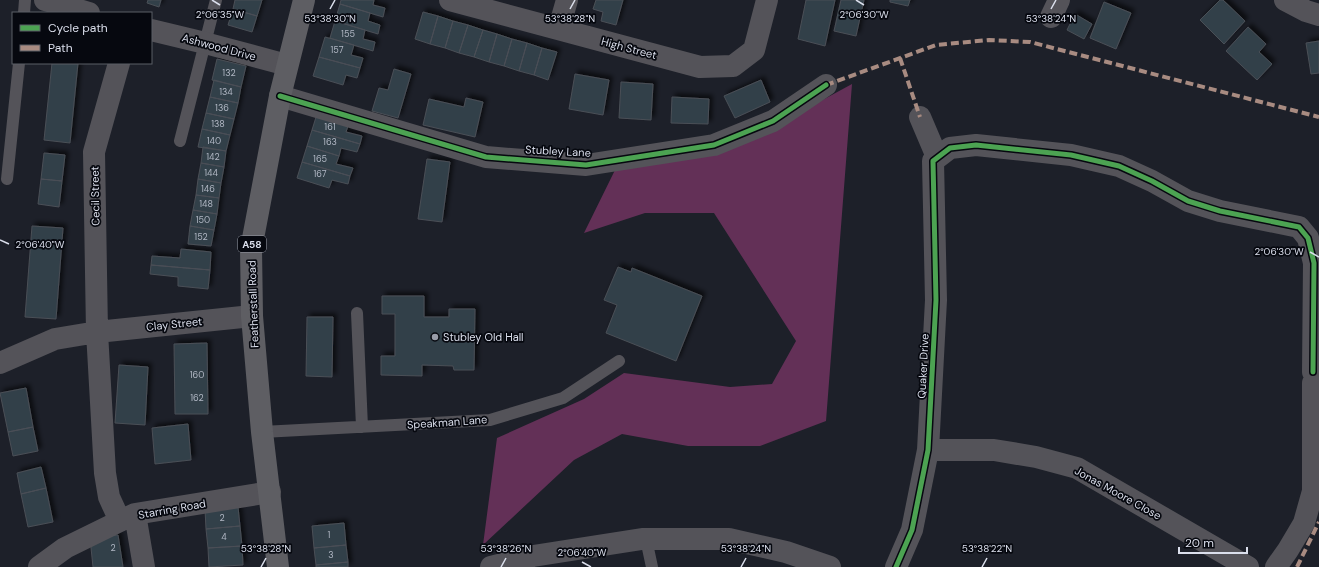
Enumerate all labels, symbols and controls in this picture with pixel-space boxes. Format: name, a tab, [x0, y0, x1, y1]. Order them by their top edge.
text: 2°06'35"W	[196, 8, 244, 21]
text: 2°06'30"W	[839, 8, 889, 21]
legend	[12, 12, 152, 64]
text: 53°38'30"N	[304, 12, 356, 25]
text: 53°38'28"N	[545, 12, 595, 25]
text: 53°38'24"N	[1026, 12, 1076, 25]
text: Cycle path	[48, 20, 108, 36]
house number: 155	[341, 28, 355, 40]
street label: Ashwood Drive	[180, 30, 258, 64]
street label: High Street	[600, 34, 658, 62]
text: Path	[48, 40, 73, 56]
house number: 157	[331, 44, 344, 56]
house number: 132	[222, 67, 236, 79]
house number: 134	[219, 86, 233, 98]
house number: 136	[215, 102, 229, 114]
house number: 138	[211, 118, 225, 130]
house number: 161	[324, 121, 336, 133]
house number: 140	[207, 135, 221, 147]
house number: 163	[323, 136, 337, 148]
street label: Stubley Lane	[525, 142, 591, 160]
house number: 142	[206, 151, 220, 163]
house number: 165	[313, 153, 327, 165]
street label: Cecil Street	[87, 166, 103, 226]
house number: 144	[204, 167, 218, 179]
house number: 167	[313, 168, 327, 180]
house number: 146	[201, 183, 215, 195]
house number: 148	[199, 198, 213, 210]
house number: 150	[196, 214, 210, 226]
house number: 152	[194, 231, 208, 243]
road number: A58	[238, 236, 266, 252]
text: 2°06'40"W	[16, 238, 65, 251]
text: 2°06'30"W	[1254, 245, 1304, 258]
street label: Featherstall Road	[244, 260, 262, 348]
street label: Clay Street	[145, 314, 203, 334]
place label: Stubley Old Hall	[443, 330, 524, 344]
marker: Stubley Old Hall	[430, 332, 440, 342]
street label: Quaker Drive	[914, 333, 932, 399]
house number: 160	[190, 369, 204, 381]
house number: 162	[190, 392, 204, 404]
street label: Speakman Lane	[406, 412, 488, 432]
street label: Jonas Moore Close	[1072, 463, 1164, 523]
street label: Starring Road	[137, 496, 207, 522]
house number: 2	[219, 512, 225, 524]
house number: 1	[328, 529, 331, 541]
scale bar	[1179, 529, 1247, 555]
house number: 4	[221, 531, 227, 543]
text: 20 m	[1185, 535, 1214, 551]
house number: 2	[110, 542, 116, 554]
text: 53°38'28"N	[241, 542, 291, 555]
text: 53°38'26"N	[481, 542, 532, 555]
text: 53°38'24"N	[721, 542, 771, 555]
text: 53°38'22"N	[962, 542, 1012, 555]
text: 2°06'40"W	[558, 546, 607, 559]
house number: 3	[328, 549, 334, 561]

